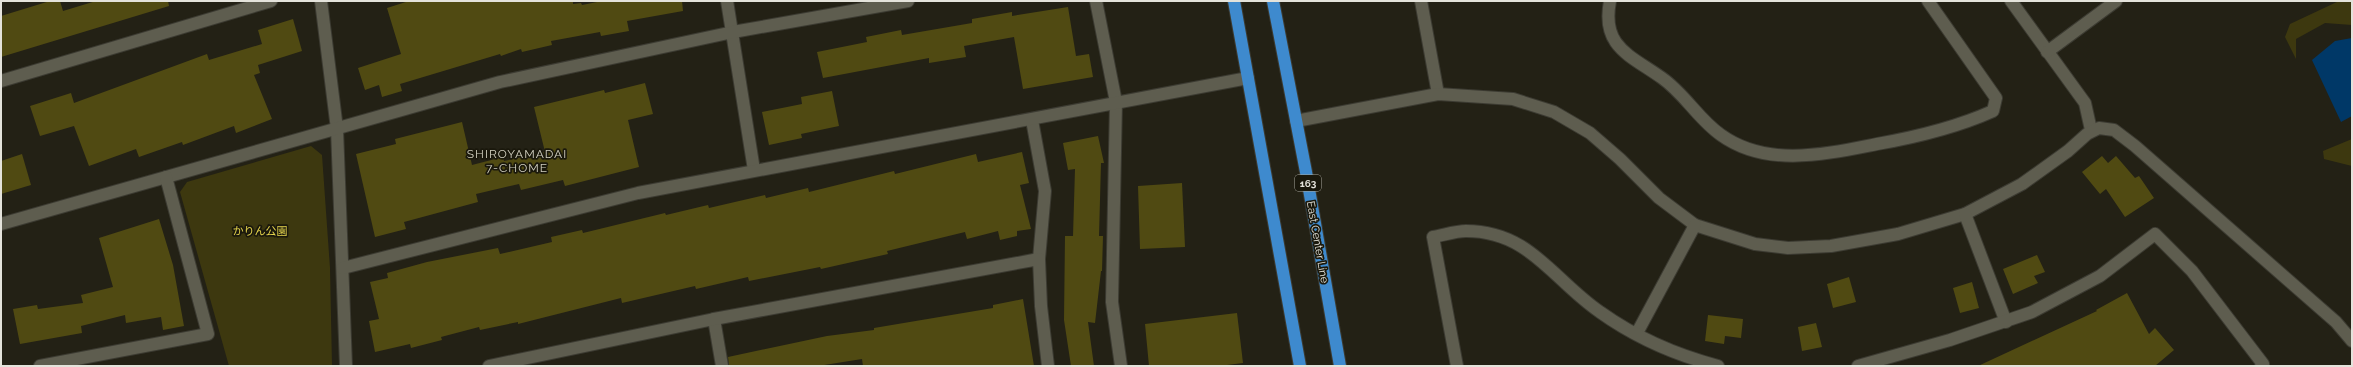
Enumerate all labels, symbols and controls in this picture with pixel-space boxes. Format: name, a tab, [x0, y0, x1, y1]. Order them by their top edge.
district label: SHIROYAMADAI 7-CHOME	[467, 147, 567, 175]
road number: 163	[1295, 175, 1321, 191]
street label: East Center Line	[1304, 200, 1331, 285]
park label: かりん公園	[233, 225, 288, 238]

